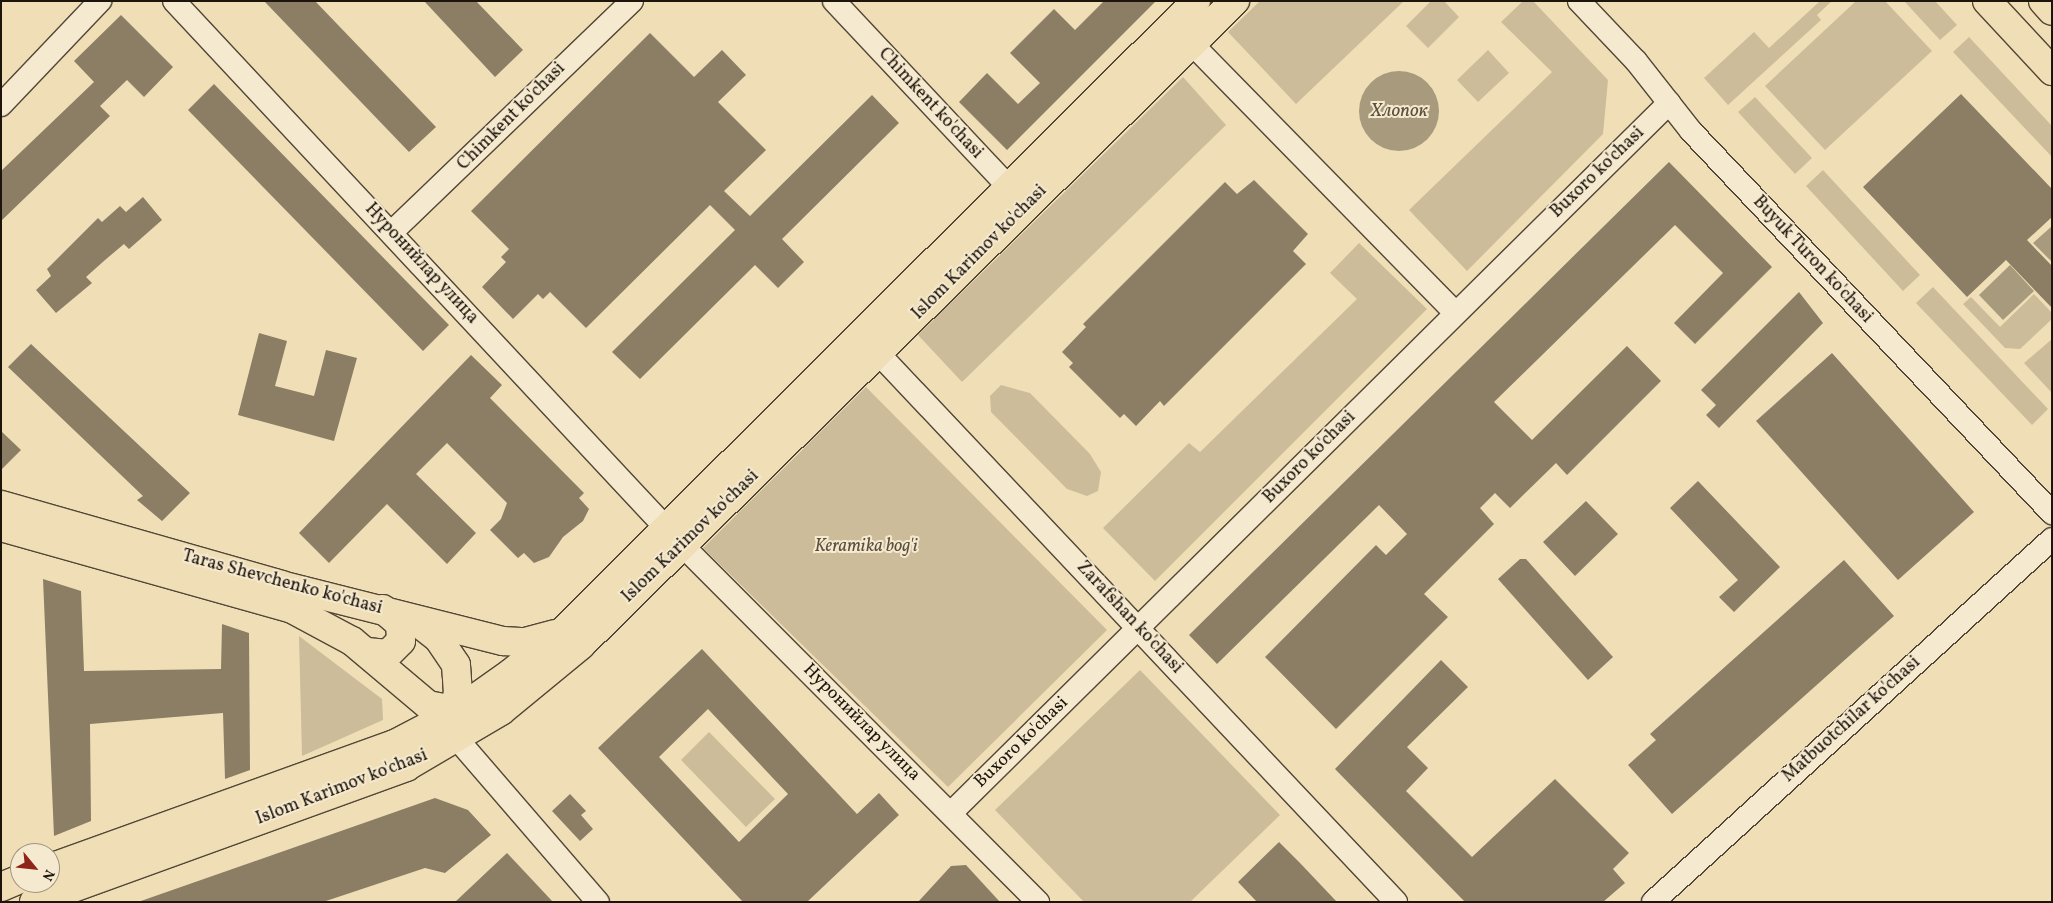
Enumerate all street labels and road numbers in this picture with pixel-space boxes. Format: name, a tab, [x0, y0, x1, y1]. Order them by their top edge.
street label: Chimkent ko'chasi	[873, 44, 987, 164]
street label: Chimkent ko'chasi	[453, 58, 571, 176]
street label: Buxoro ko'chasi	[1547, 123, 1649, 223]
street label: Islom Karimov ko'chasi	[908, 181, 1052, 325]
street label: Buyuk Turon ko'chasi	[1747, 192, 1877, 328]
street label: Нуронийлар улица	[359, 199, 483, 329]
street label: Buxoro ko'chasi	[1259, 407, 1361, 509]
street label: Islom Karimov ko'chasi	[618, 466, 764, 608]
street label: Taras Shevchenko ko'chasi	[180, 546, 384, 620]
street label: Zarafshan ko'chasi	[1071, 557, 1187, 679]
street label: Matbuotchilar ko'chasi	[1779, 652, 1925, 788]
street label: Нуронийлар улица	[798, 660, 924, 786]
street label: Buxoro ko'chasi	[971, 693, 1073, 793]
street label: Islom Karimov ko'chasi	[253, 745, 431, 831]

